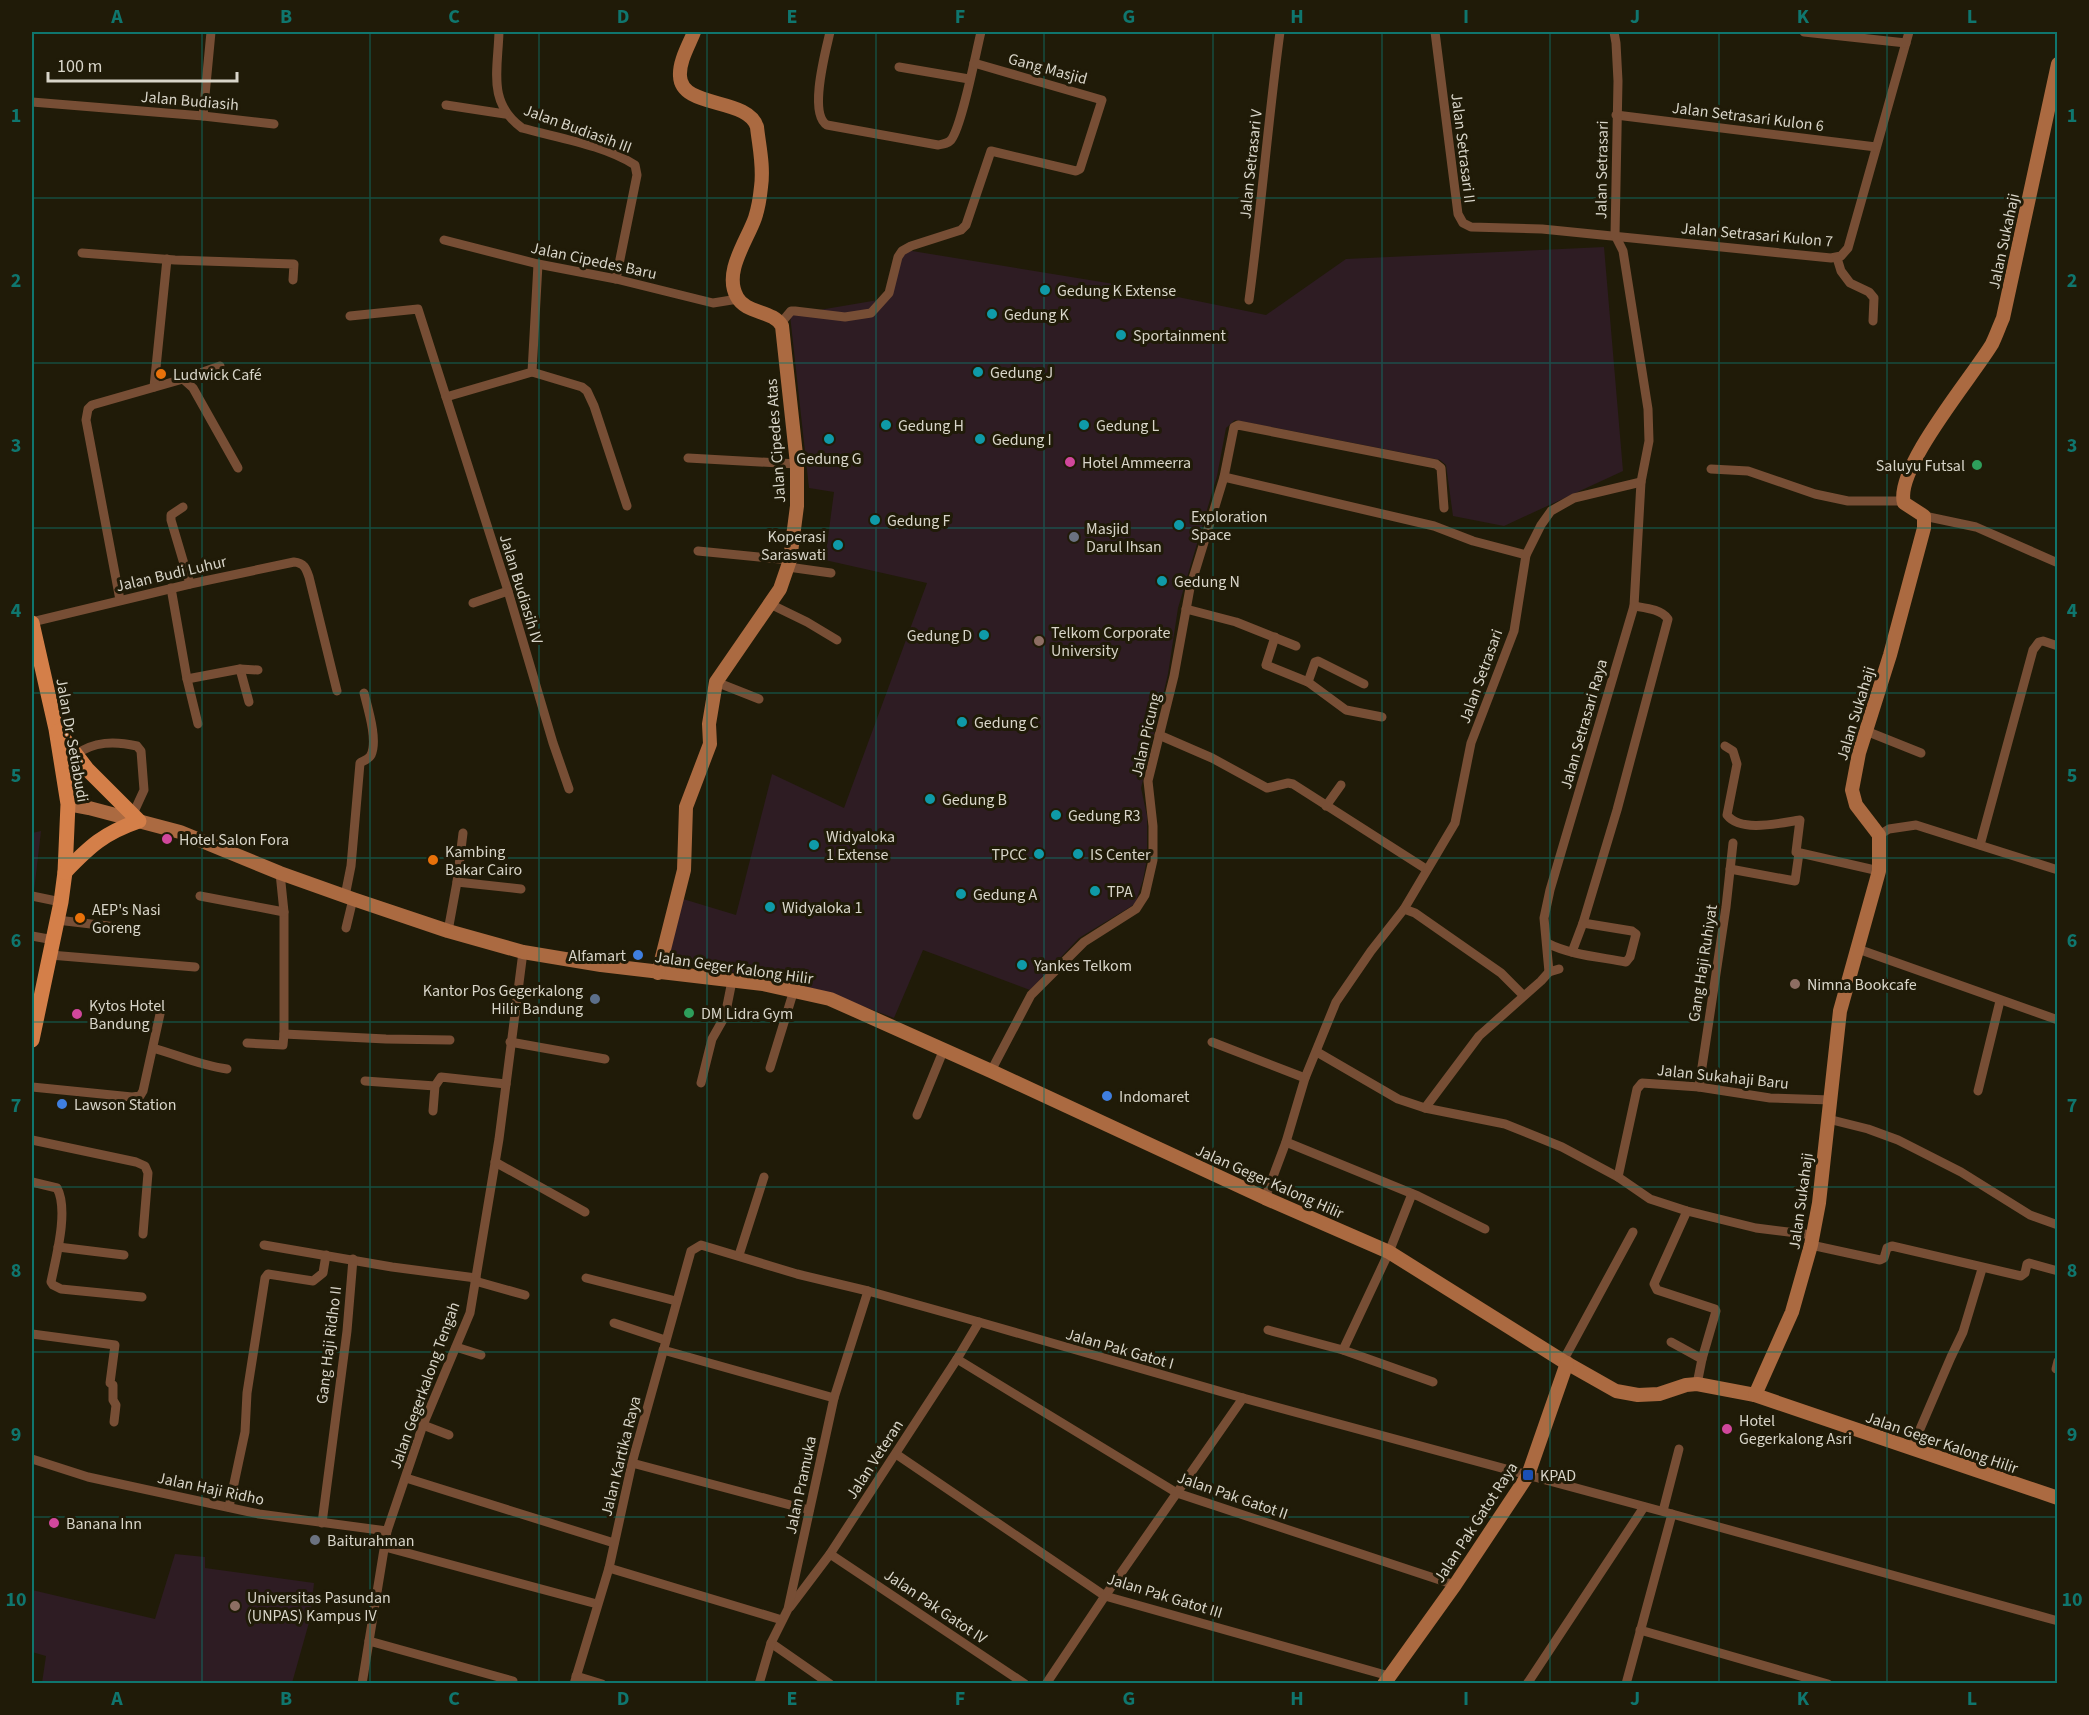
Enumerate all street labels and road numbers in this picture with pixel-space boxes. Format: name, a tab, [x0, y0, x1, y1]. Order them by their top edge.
street label: Gang Masjid	[1006, 48, 1090, 90]
street label: Jalan Budiasih	[140, 86, 240, 116]
street label: Jalan Setrasari II	[1445, 92, 1481, 204]
street label: Jalan Setrasari Kulon 6	[1671, 97, 1825, 137]
street label: Jalan Budiasih III	[520, 99, 635, 159]
street label: Jalan Setrasari V	[1234, 107, 1268, 220]
street label: Jalan Setrasari	[1590, 120, 1614, 220]
street label: Jalan Sukahaji	[1983, 191, 2025, 291]
street label: Jalan Setrasari Kulon 7	[1680, 217, 1834, 253]
street label: Jalan Cipedes Baru	[529, 237, 659, 285]
street label: Jalan Cipedes Atas	[761, 378, 791, 504]
street label: Jalan Budiasih IV	[494, 532, 548, 648]
street label: Jalan Budi Luhur	[114, 550, 229, 597]
street label: Jalan Setrasari	[1454, 626, 1508, 727]
street label: Jalan Setrasari Raya	[1555, 657, 1613, 792]
street label: Jalan Sukahaji	[1831, 663, 1881, 763]
street label: Jalan Dr. Setiabudi	[50, 676, 94, 804]
street label: Jalan Picung	[1126, 691, 1166, 779]
street label: Gang Haji Ruhiyat	[1683, 902, 1723, 1023]
street label: Jalan Geger Kalong Hilir	[653, 946, 815, 990]
street label: Jalan Sukahaji Baru	[1656, 1059, 1790, 1095]
street label: Jalan Geger Kalong Hilir	[1192, 1139, 1348, 1225]
street label: Jalan Sukahaji	[1783, 1151, 1819, 1251]
street label: Gang Haji Ridho II	[311, 1285, 347, 1405]
street label: Jalan Gegerkalong Tengah	[384, 1299, 465, 1472]
street label: Jalan Pak Gatot I	[1063, 1323, 1176, 1375]
street label: Jalan Kartika Raya	[595, 1394, 647, 1519]
street label: Jalan Geger Kalong Hilir	[1862, 1406, 2021, 1480]
street label: Jalan Veteran	[841, 1416, 909, 1504]
street label: Jalan Pramuka	[780, 1434, 822, 1536]
street label: Jalan Pak Gatot Raya	[1429, 1458, 1523, 1587]
street label: Jalan Haji Ridho	[155, 1467, 266, 1511]
street label: Jalan Pak Gatot II	[1174, 1467, 1291, 1525]
street label: Jalan Pak Gatot IV	[880, 1564, 992, 1650]
street label: Jalan Pak Gatot III	[1104, 1568, 1225, 1624]

